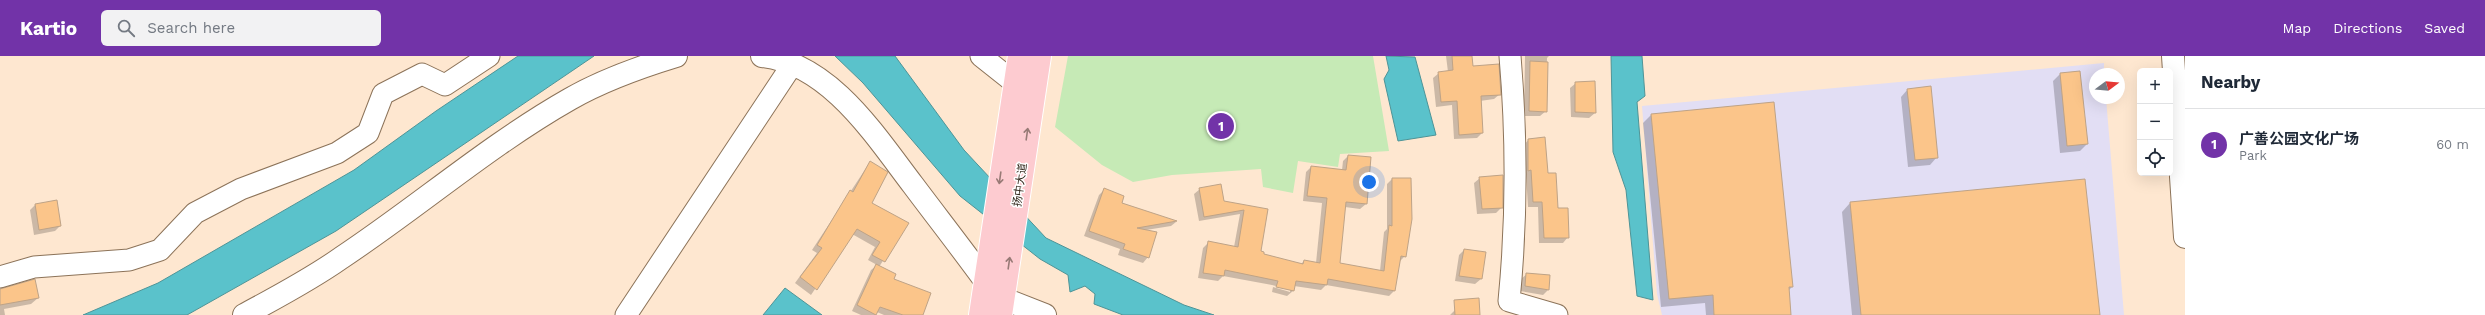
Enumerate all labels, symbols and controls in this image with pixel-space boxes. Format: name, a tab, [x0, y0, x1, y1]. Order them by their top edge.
search box	[101, 10, 381, 46]
text: Kartio	[20, 17, 77, 40]
icon: search	[115, 17, 137, 39]
text: Search here	[147, 19, 235, 37]
text: Map	[2283, 20, 2311, 36]
text: Directions	[2333, 20, 2402, 36]
text: Saved	[2424, 20, 2465, 36]
north arrow	[2089, 68, 2125, 104]
map controls	[2137, 68, 2173, 176]
button: +	[2137, 68, 2173, 104]
text: Nearby	[2201, 72, 2260, 92]
button: −	[2137, 104, 2173, 140]
pin: 1	[1208, 111, 1234, 141]
one-way arrow	[1023, 128, 1031, 141]
text: 广善公园文化广场	[2239, 130, 2359, 148]
text: 1	[2211, 137, 2217, 152]
text: 60 m	[2436, 137, 2469, 152]
button: locate	[2137, 140, 2173, 176]
text: Park	[2239, 148, 2267, 163]
street label: 扬中大道	[1011, 162, 1029, 208]
one-way arrow	[996, 171, 1004, 184]
your location	[1359, 172, 1379, 192]
one-way arrow	[1005, 257, 1013, 270]

